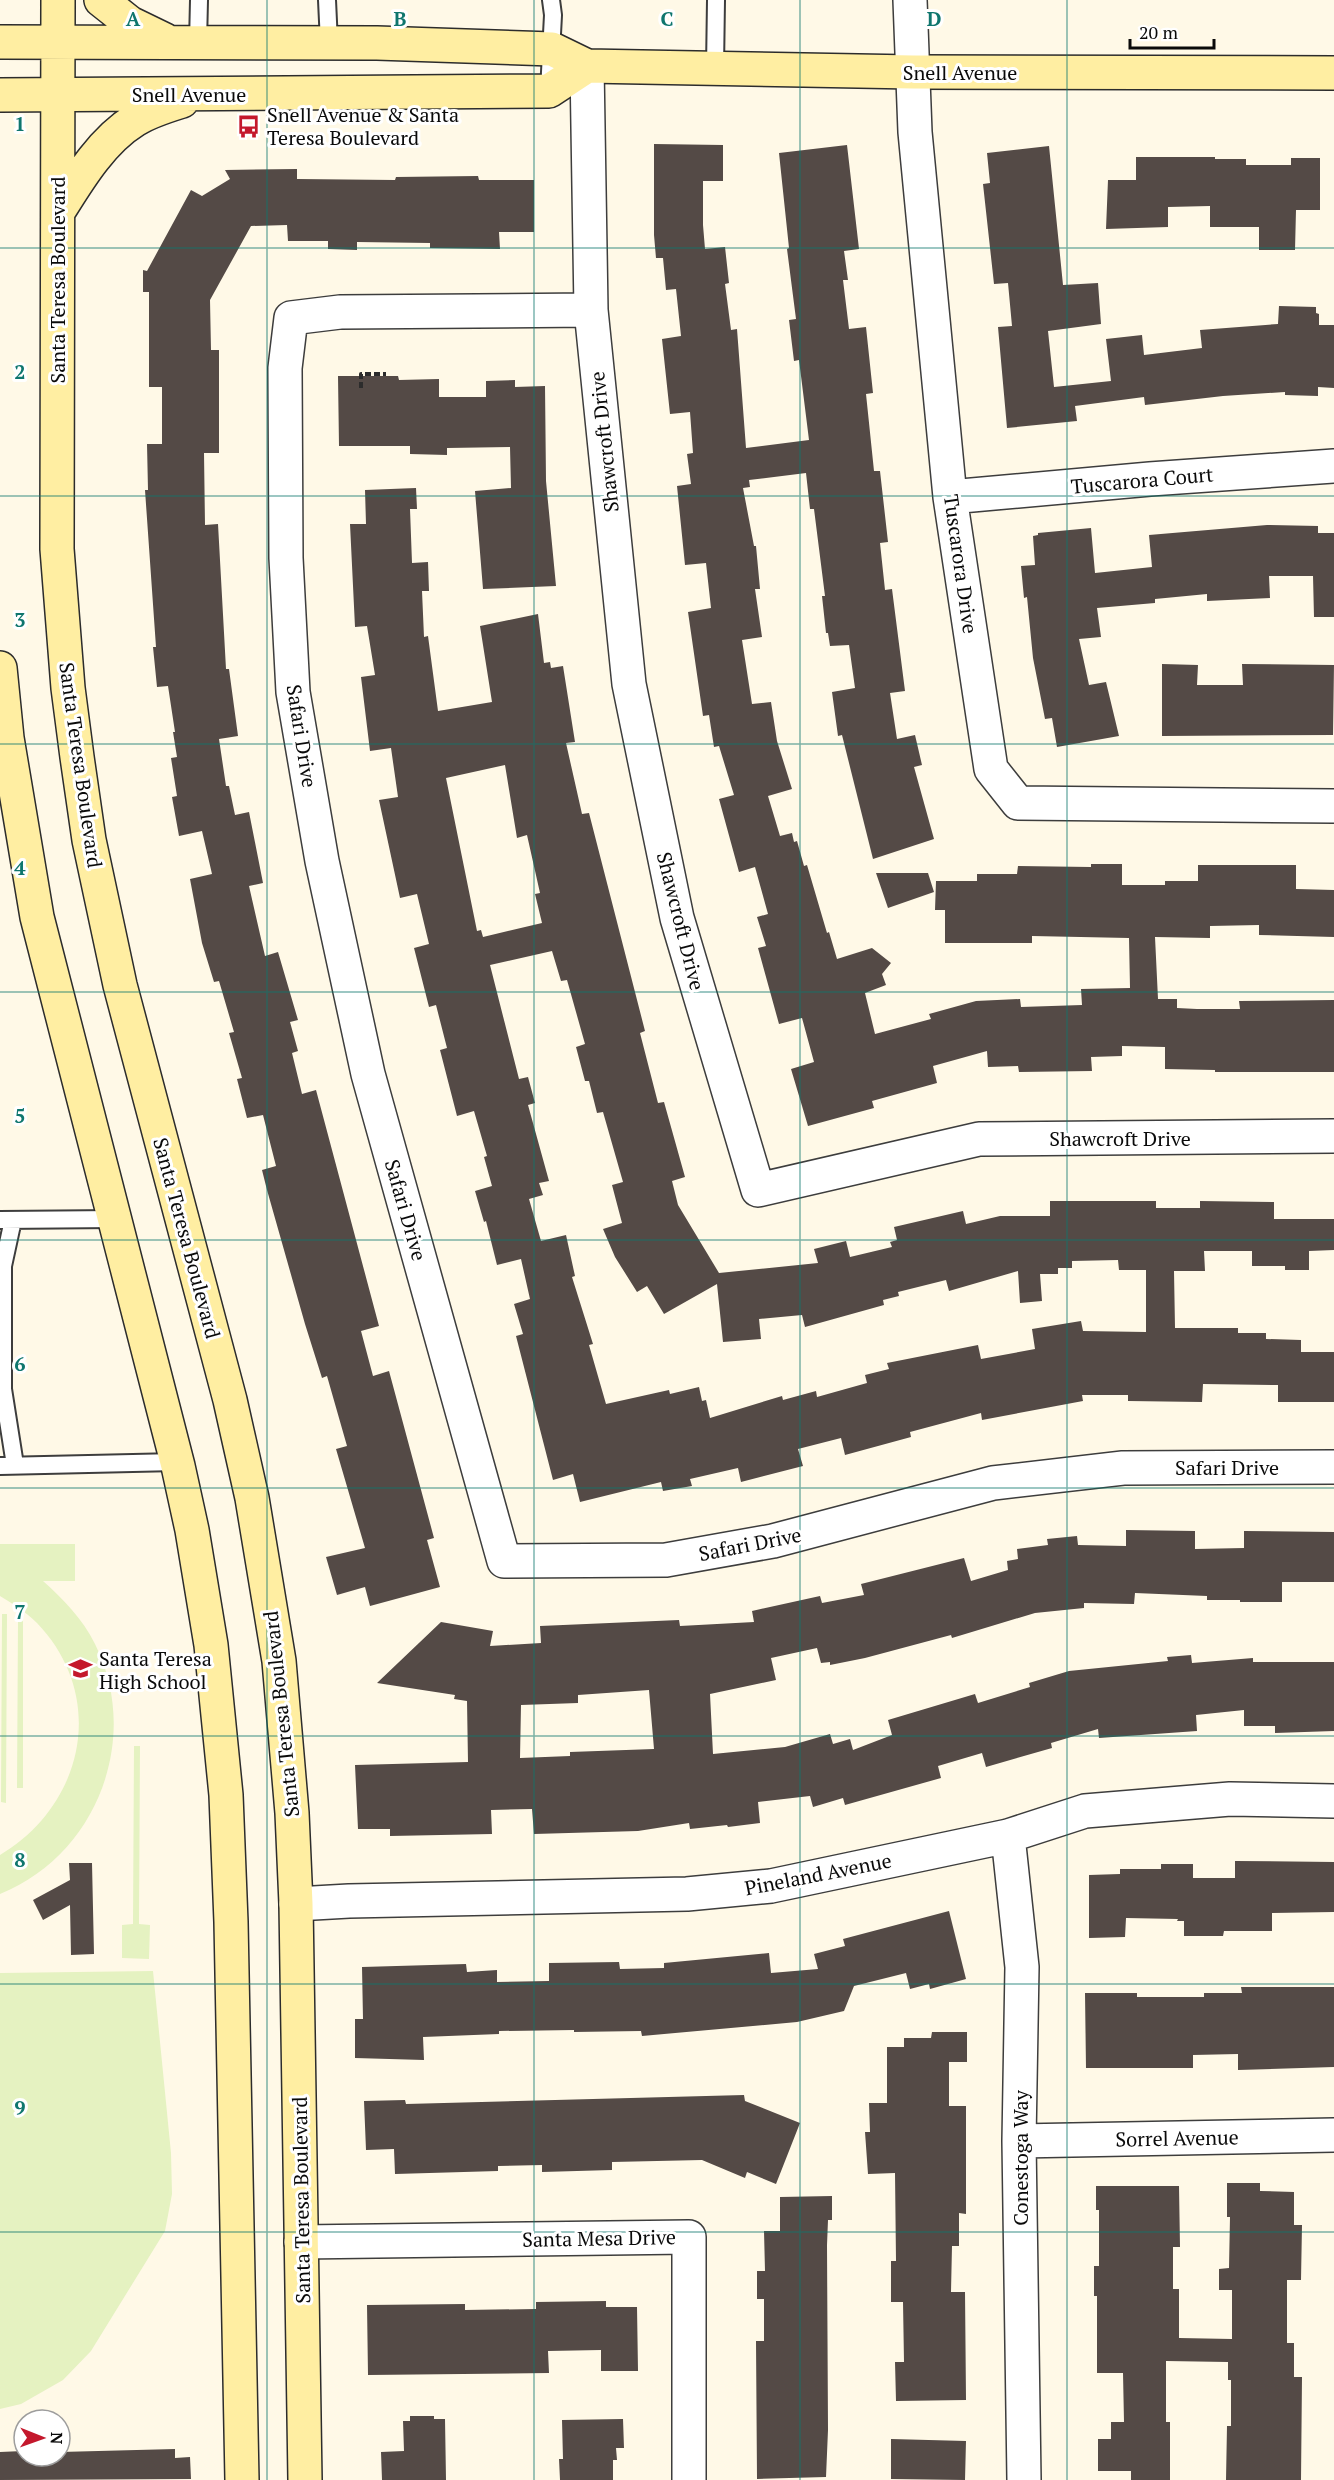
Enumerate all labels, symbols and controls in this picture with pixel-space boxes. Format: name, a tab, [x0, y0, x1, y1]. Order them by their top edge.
text: A	[126, 5, 141, 32]
text: B	[394, 5, 407, 32]
text: C	[660, 5, 674, 32]
text: D	[927, 5, 941, 32]
scale bar	[1130, 12, 1214, 50]
text: 20 m	[1139, 20, 1179, 44]
street label: Snell Avenue	[903, 59, 1017, 86]
street label: Snell Avenue	[132, 81, 246, 108]
place label: Snell Avenue & Santa Teresa Boulevard	[267, 101, 459, 151]
text: 1	[14, 110, 26, 137]
bus stop icon: Snell Avenue & Santa Teresa Boulevard	[236, 113, 262, 139]
street label: Santa Teresa Boulevard	[44, 176, 71, 384]
text: 2	[14, 358, 26, 385]
street label: Shawcroft Drive	[583, 370, 625, 514]
street label: Tuscarora Court	[1070, 460, 1215, 500]
street label: Tuscarora Drive	[938, 493, 984, 635]
text: 3	[14, 606, 26, 633]
street label: Santa Teresa Boulevard	[53, 661, 109, 869]
street label: Safari Drive	[281, 683, 323, 789]
street label: Shawcroft Drive	[651, 849, 711, 993]
text: 4	[14, 854, 26, 881]
text: 5	[14, 1102, 26, 1129]
street label: Shawcroft Drive	[1049, 1125, 1191, 1152]
street label: Santa Teresa Boulevard	[147, 1134, 227, 1342]
street label: Safari Drive	[379, 1156, 433, 1264]
text: 6	[14, 1350, 26, 1377]
street label: Safari Drive	[1175, 1454, 1279, 1481]
street label: Safari Drive	[696, 1521, 804, 1567]
text: 7	[14, 1598, 26, 1625]
street label: Santa Teresa Boulevard	[257, 1610, 305, 1818]
place label: Santa Teresa High School	[99, 1645, 212, 1695]
school or university icon: Santa Teresa High School	[68, 1656, 94, 1682]
text: 8	[14, 1846, 26, 1873]
street label: Pineland Avenue	[742, 1847, 894, 1901]
street label: Conestoga Way	[1007, 2089, 1034, 2226]
text: 9	[14, 2094, 26, 2121]
street label: Santa Teresa Boulevard	[286, 2096, 316, 2304]
street label: Sorrel Avenue	[1115, 2123, 1239, 2153]
street label: Santa Mesa Drive	[522, 2223, 676, 2253]
north arrow	[12, 2408, 72, 2468]
text: N	[46, 2432, 68, 2445]

